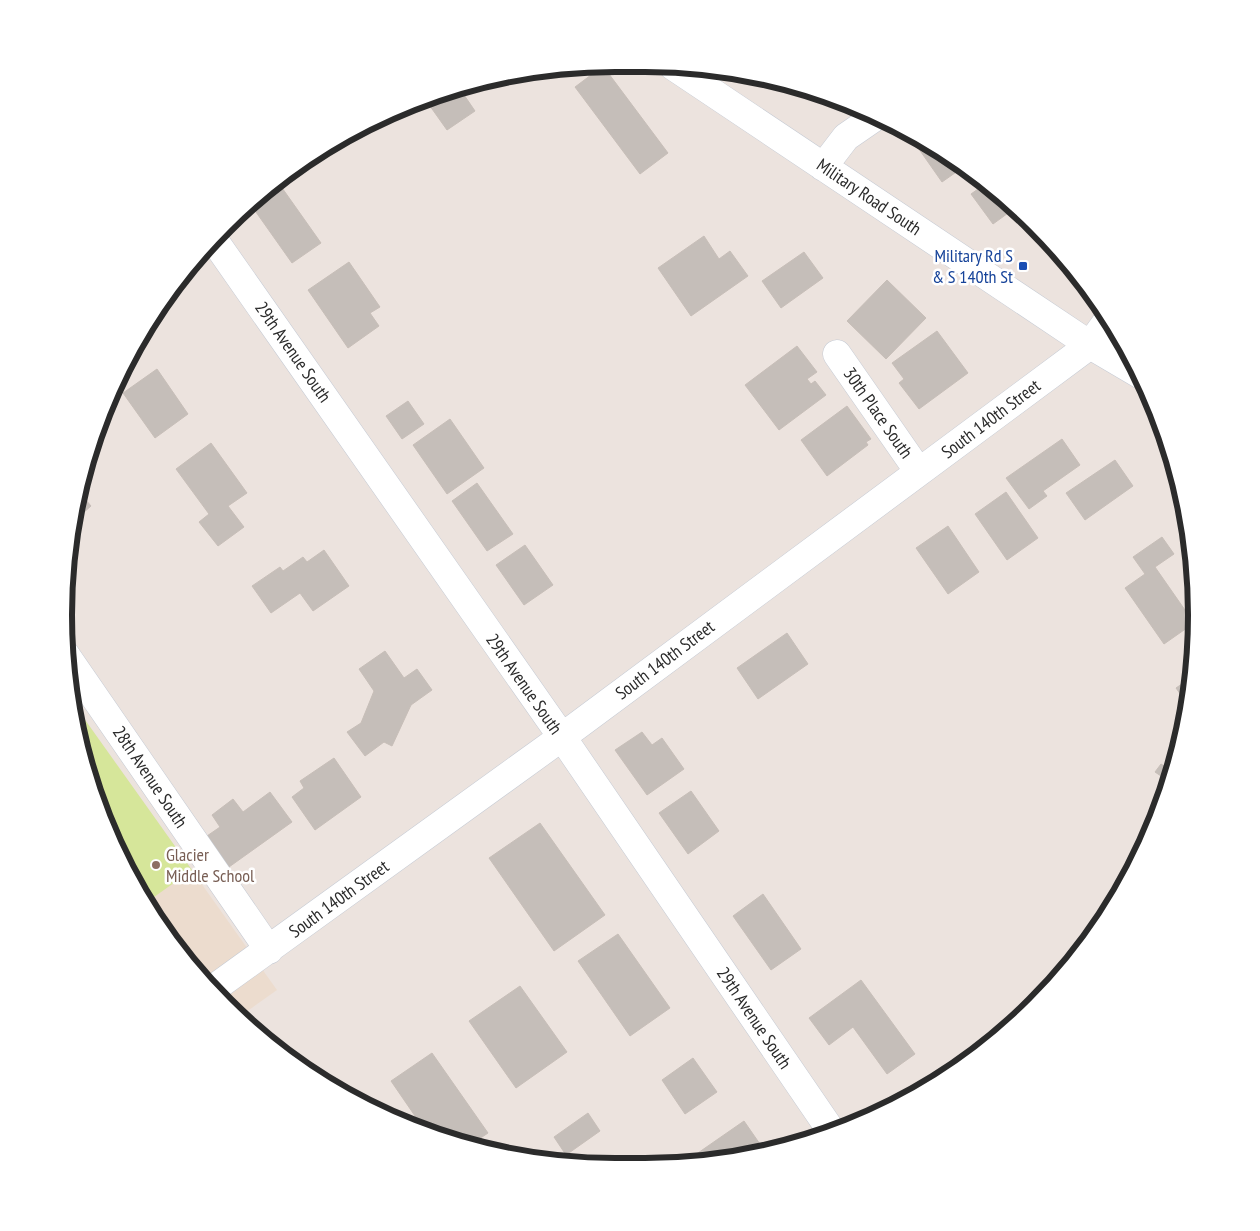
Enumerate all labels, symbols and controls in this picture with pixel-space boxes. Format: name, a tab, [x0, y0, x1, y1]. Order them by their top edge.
street label: Military Road South	[813, 153, 926, 240]
place label: Military Rd S & S 140th St	[932, 244, 1013, 288]
marker: Military Rd S & S 140th St	[1017, 260, 1029, 272]
street label: 29th Avenue South	[250, 297, 337, 407]
street label: 30th Place South	[839, 363, 918, 463]
street label: South 140th Street	[937, 374, 1045, 463]
street label: South 140th Street	[611, 615, 719, 704]
street label: 29th Avenue South	[481, 629, 568, 739]
street label: 28th Avenue South	[108, 721, 193, 832]
place label: Glacier Middle School	[166, 843, 255, 887]
street label: South 140th Street	[284, 855, 393, 943]
marker: Glacier Middle School	[150, 859, 162, 871]
street label: 29th Avenue South	[712, 962, 797, 1073]

